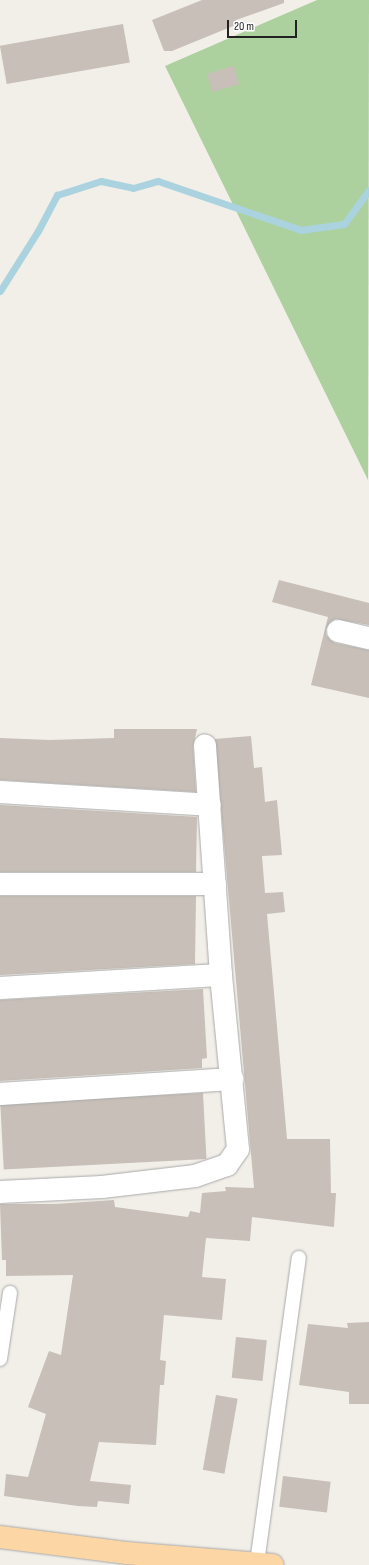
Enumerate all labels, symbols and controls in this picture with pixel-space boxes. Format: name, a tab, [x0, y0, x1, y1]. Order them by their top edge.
scale bar	[229, 12, 299, 38]
text: 20 m	[234, 19, 254, 34]

